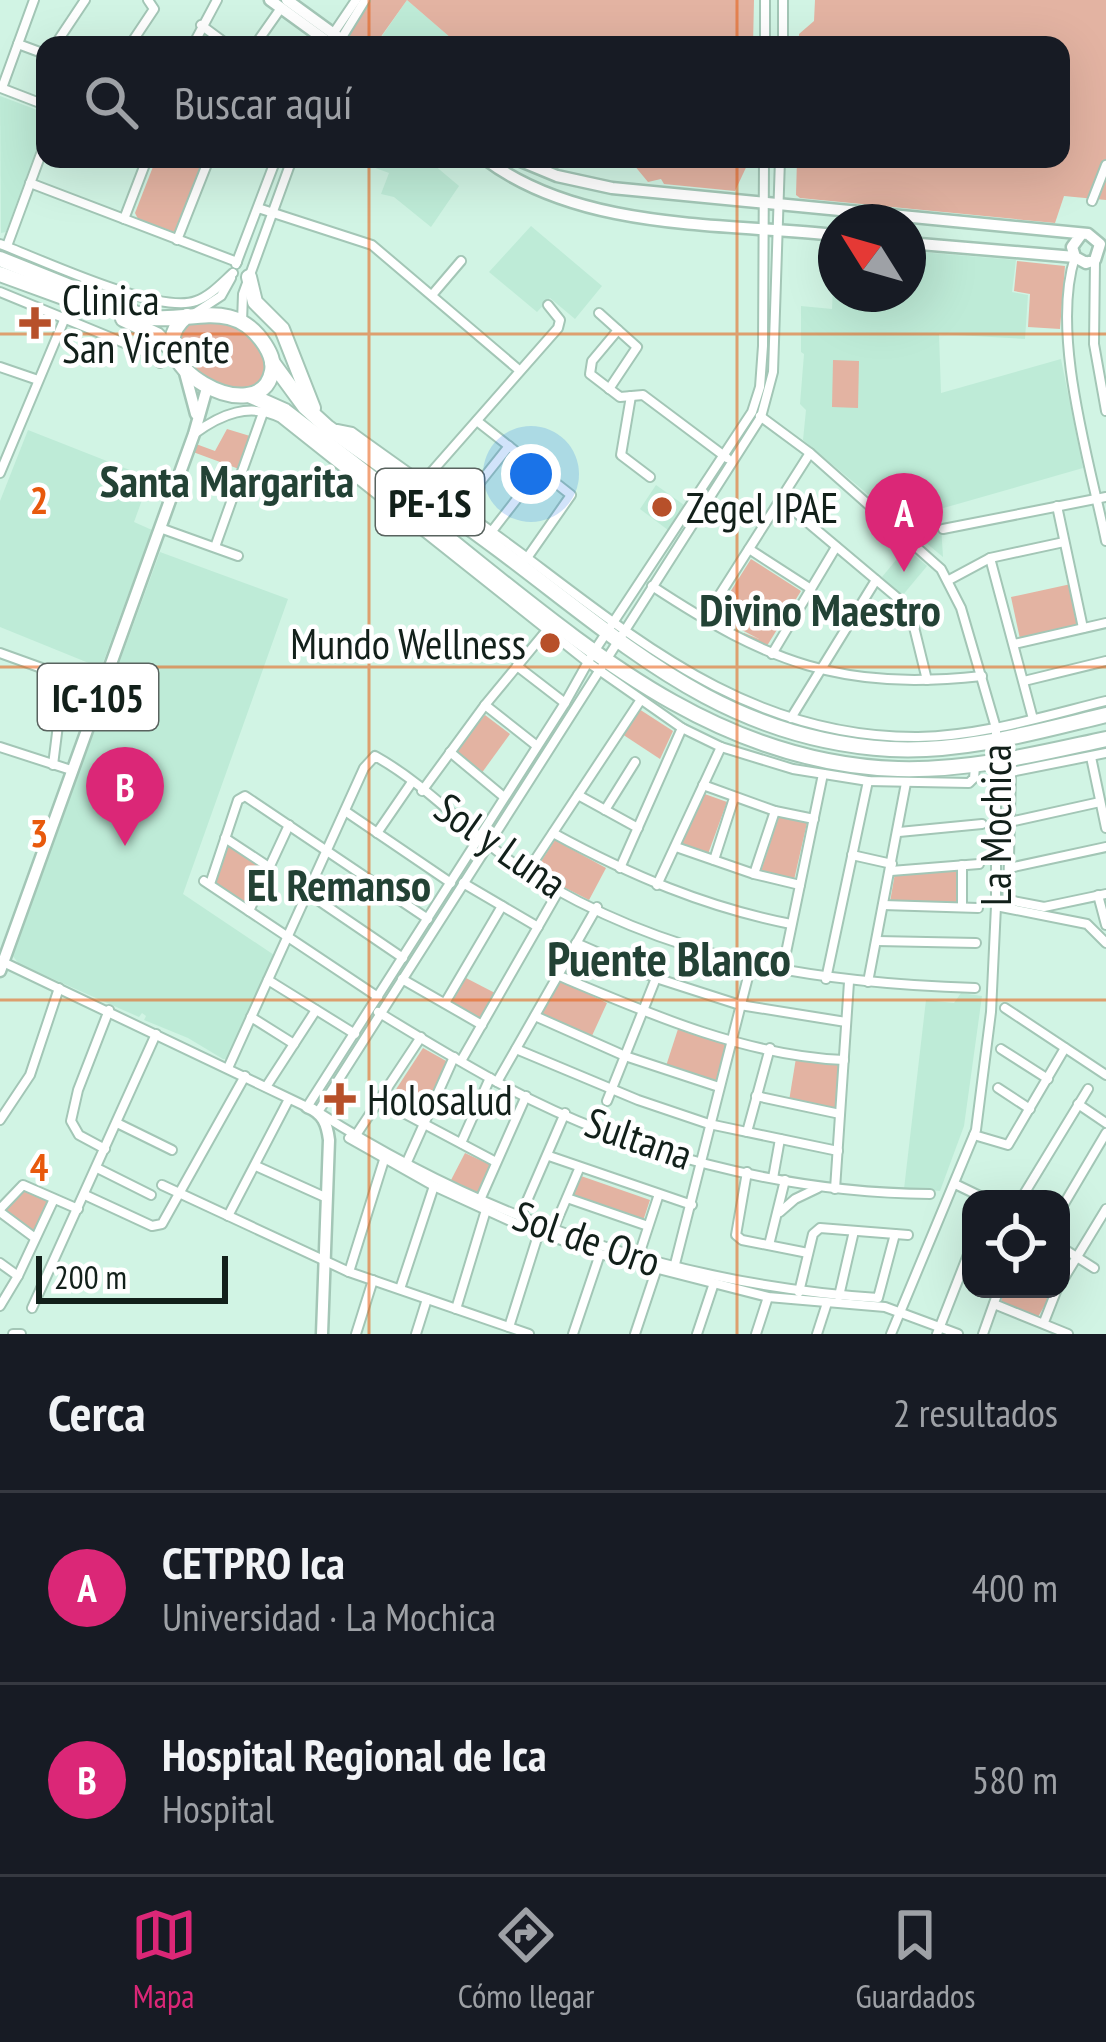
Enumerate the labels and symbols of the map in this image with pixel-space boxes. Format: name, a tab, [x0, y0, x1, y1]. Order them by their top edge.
north arrow	[818, 204, 926, 312]
place label: Clinica San Vicente	[62, 272, 230, 375]
marker: Clinica San Vicente	[19, 307, 51, 339]
your location	[501, 444, 561, 504]
district label: Santa Margarita	[100, 451, 354, 509]
road number: PE-1S	[376, 469, 484, 535]
pin: A	[865, 473, 943, 572]
text: 2	[30, 474, 48, 525]
place label: Zegel IPAE	[686, 480, 838, 535]
marker: Zegel IPAE	[649, 494, 675, 520]
district label: Divino Maestro	[699, 580, 941, 638]
place label: Mundo Wellness	[290, 616, 526, 671]
marker: Mundo Wellness	[537, 630, 563, 656]
road number: IC-105	[38, 664, 158, 730]
street label: La Mochica	[968, 744, 1023, 906]
pin: B	[86, 747, 164, 846]
street label: Sol y Luna	[424, 780, 578, 910]
text: 3	[30, 807, 48, 858]
district label: El Remanso	[247, 855, 431, 913]
district label: Puente Blanco	[547, 927, 791, 989]
place label: Holosalud	[367, 1072, 513, 1127]
marker: Holosalud	[324, 1083, 356, 1115]
street label: Sultana	[578, 1094, 700, 1182]
text: 4	[30, 1141, 49, 1192]
street label: Sol de Oro	[506, 1187, 668, 1289]
scale bar	[36, 1250, 228, 1303]

